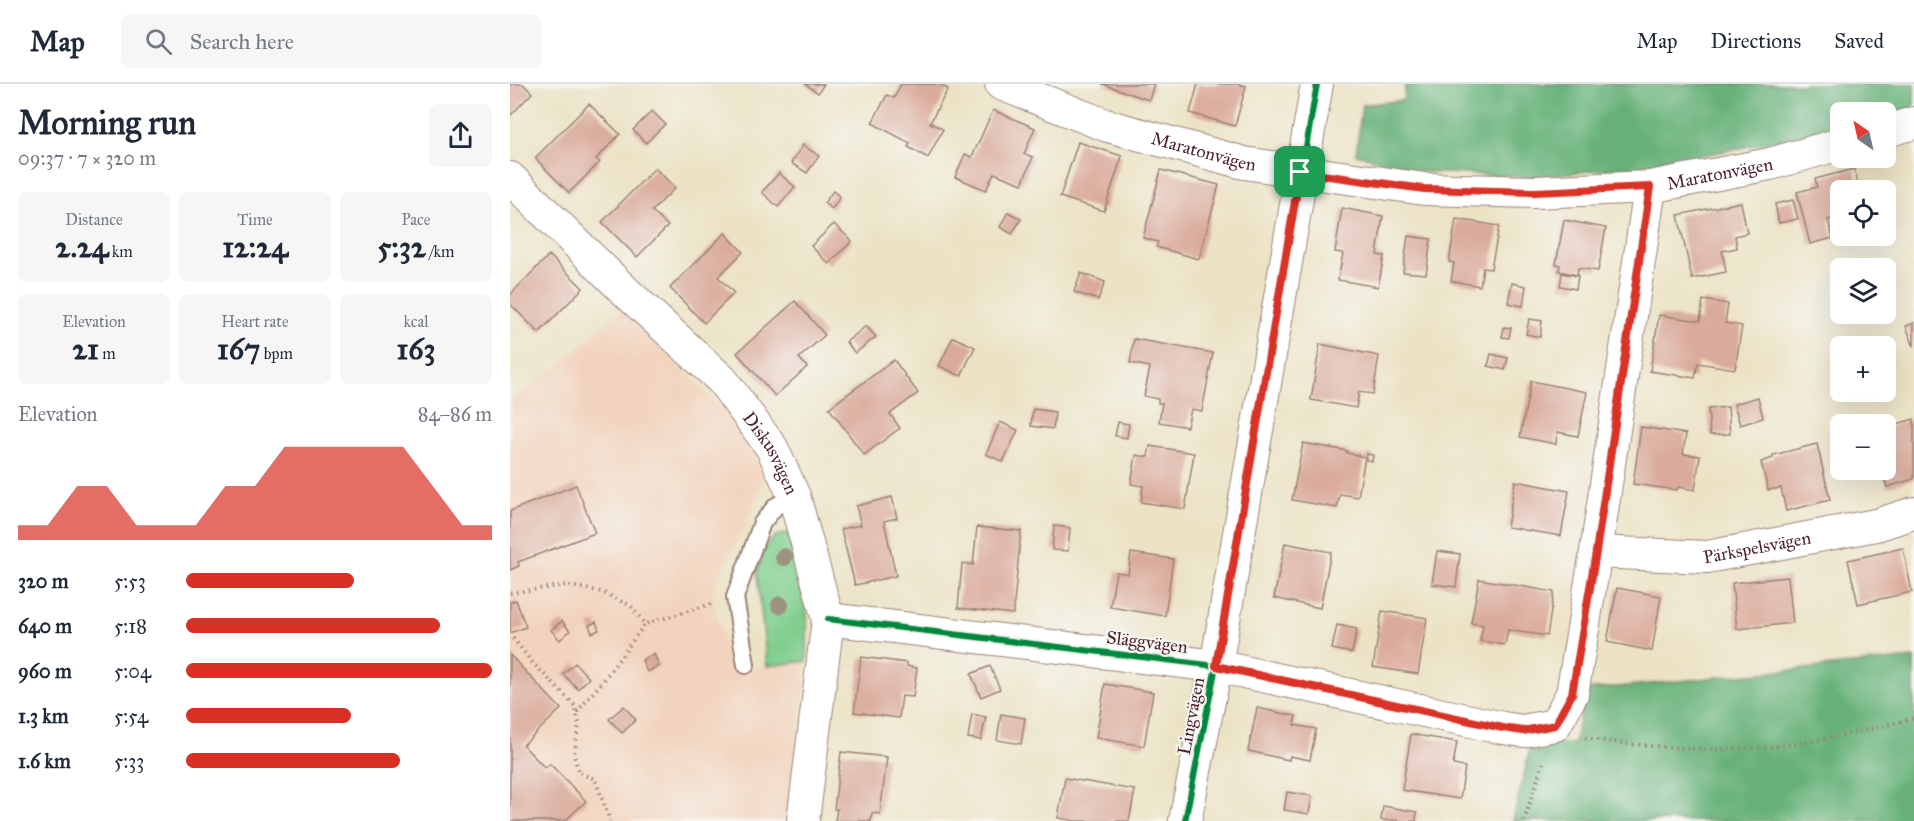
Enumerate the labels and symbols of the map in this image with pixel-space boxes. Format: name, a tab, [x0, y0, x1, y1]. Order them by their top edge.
north arrow	[1830, 102, 1896, 168]
street label: Maratonvägen	[1149, 127, 1258, 176]
pin	[1274, 146, 1325, 197]
street label: Maratonvägen	[1665, 153, 1775, 195]
street label: Diskusvägen	[738, 407, 803, 498]
street label: Pärkspelsvägen	[1701, 527, 1813, 569]
street label: Släggvägen	[1105, 626, 1189, 659]
street label: Lingvägen	[1173, 675, 1210, 757]

